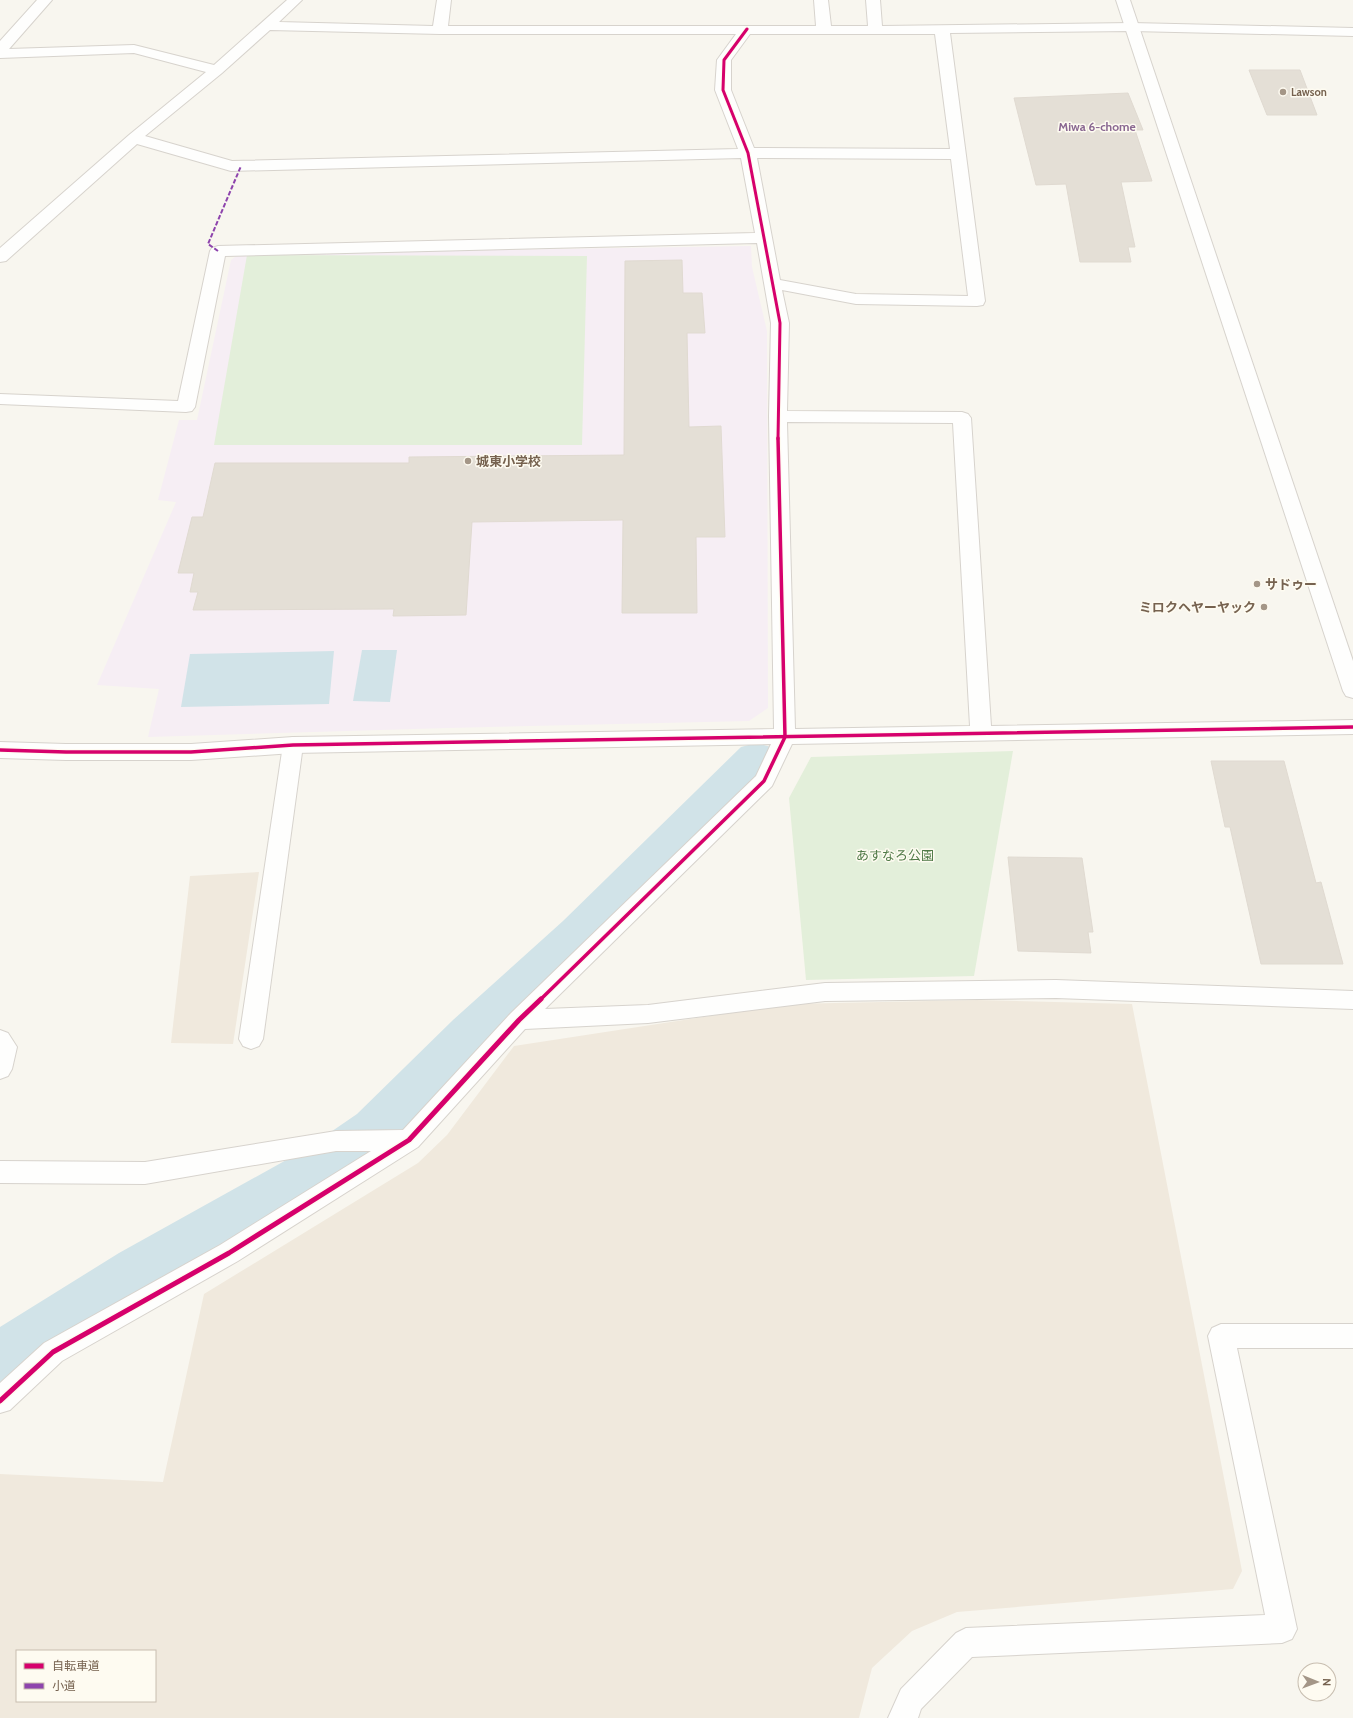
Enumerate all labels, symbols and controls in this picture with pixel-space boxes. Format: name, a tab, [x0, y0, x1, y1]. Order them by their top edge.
place label: Lawson	[1291, 85, 1327, 99]
marker: Lawson	[1278, 87, 1288, 97]
district label: Miwa 6-chome	[1058, 119, 1136, 134]
place label: 城東小学校	[476, 453, 541, 469]
marker: 城東小学校	[463, 456, 473, 466]
place label: サドゥー	[1265, 576, 1317, 592]
marker: サドゥー	[1252, 579, 1262, 589]
place label: ミロクヘヤーヤック	[1139, 599, 1256, 615]
marker: ミロクヘヤーヤック	[1259, 602, 1269, 612]
park label: あすなろ公園	[856, 847, 934, 863]
legend	[16, 1650, 156, 1702]
text: 自転車道	[52, 1658, 100, 1673]
north arrow	[1297, 1662, 1337, 1702]
text: 小道	[52, 1678, 76, 1693]
text: N	[1320, 1678, 1334, 1686]

